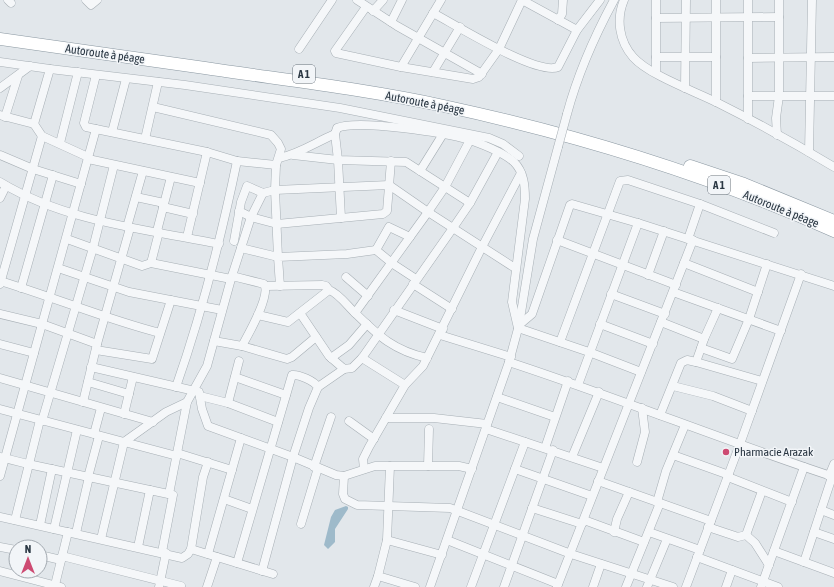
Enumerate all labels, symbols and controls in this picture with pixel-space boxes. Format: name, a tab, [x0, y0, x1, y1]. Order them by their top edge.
street label: Autoroute à péage	[64, 41, 146, 67]
road number: A 1	[293, 65, 315, 83]
street label: Autoroute à péage	[384, 88, 466, 118]
road number: A 1	[708, 176, 730, 194]
street label: Autoroute à péage	[741, 187, 821, 231]
place label: Pharmacie Arazak	[734, 445, 814, 459]
marker: Pharmacie Arazak	[721, 447, 731, 457]
north arrow	[8, 539, 48, 579]
text: N	[25, 543, 31, 555]

